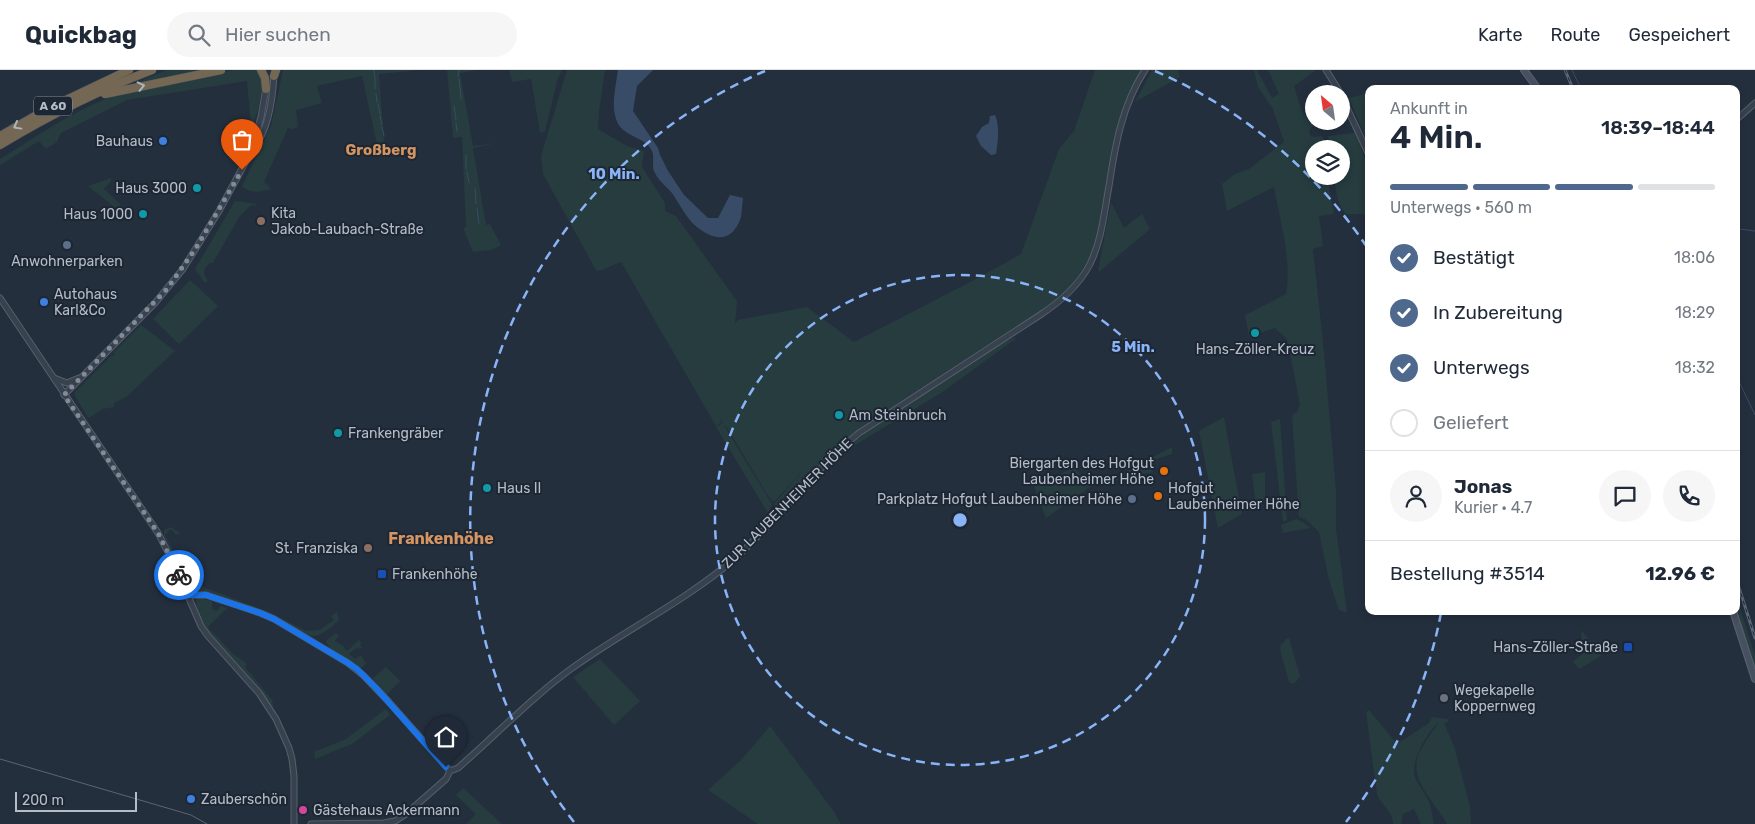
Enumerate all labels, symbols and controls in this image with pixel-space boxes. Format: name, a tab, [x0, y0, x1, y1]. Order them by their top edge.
search box	[167, 12, 517, 57]
text: Quickbag	[25, 21, 137, 49]
icon: search	[185, 21, 213, 49]
text: Hier suchen	[225, 23, 331, 46]
text: Karte	[1478, 24, 1522, 46]
text: Route	[1550, 24, 1600, 46]
text: Gespeichert	[1628, 24, 1730, 46]
one-way arrow	[136, 81, 145, 92]
north arrow	[1305, 85, 1350, 130]
map controls	[1305, 85, 1350, 185]
road number: A 60	[34, 97, 72, 116]
text: Ankunft in	[1390, 99, 1468, 118]
text: 18:39–18:44	[1601, 116, 1715, 139]
text: 4 Min.	[1390, 118, 1482, 156]
one-way arrow	[13, 119, 22, 129]
pin	[221, 119, 263, 170]
icon: bag	[228, 126, 256, 154]
place label: Bauhaus	[96, 133, 153, 150]
marker: Bauhaus	[157, 135, 169, 147]
button: layers	[1305, 140, 1350, 185]
district label: Großberg	[346, 141, 416, 159]
text: 10 Min.	[588, 165, 640, 183]
place label: Haus 3000	[115, 180, 187, 197]
marker: Haus 3000	[191, 182, 203, 194]
text: Unterwegs · 560 m	[1390, 198, 1532, 217]
place label: Kita Jakob-Laubach-Straße	[271, 205, 424, 238]
place label: Haus 1000	[64, 206, 133, 223]
marker: Haus 1000	[137, 208, 149, 220]
marker: Kita Jakob-Laubach-Straße	[255, 215, 267, 227]
marker: Anwohnerparken	[61, 239, 73, 251]
icon: check	[1390, 244, 1418, 272]
text: Bestätigt	[1433, 246, 1515, 269]
text: 18:06	[1674, 248, 1715, 267]
place label: Anwohnerparken	[11, 253, 123, 270]
place label: Autohaus Karl&Co	[54, 286, 117, 319]
marker: Autohaus Karl&Co	[38, 296, 50, 308]
icon: check	[1390, 299, 1418, 327]
text: In Zubereitung	[1433, 301, 1563, 324]
text: 18:29	[1675, 303, 1715, 322]
marker: Hans-Zöller-Kreuz	[1249, 327, 1261, 339]
text: 5 Min.	[1111, 338, 1155, 356]
place label: Hans-Zöller-Kreuz	[1196, 341, 1314, 358]
icon: check	[1390, 354, 1418, 382]
text: Unterwegs	[1433, 356, 1530, 379]
text: 18:32	[1675, 358, 1715, 377]
place label: Am Steinbruch	[849, 407, 946, 424]
marker: Am Steinbruch	[833, 409, 845, 421]
text: Geliefert	[1433, 411, 1509, 434]
place label: Frankengräber	[348, 425, 444, 442]
marker: Frankengräber	[332, 427, 344, 439]
street label: ZUR LAUBENHEIMER HÖHE	[719, 435, 856, 572]
place label: Biergarten des Hofgut Laubenheimer Höhe	[1009, 455, 1155, 488]
marker: Biergarten des Hofgut Laubenheimer Höhe	[1158, 465, 1170, 477]
button: person	[1390, 470, 1442, 522]
button: chat	[1599, 470, 1651, 522]
button: phone	[1663, 470, 1715, 522]
text: Jonas	[1454, 475, 1512, 498]
place label: Haus II	[497, 480, 541, 497]
place label: Hofgut Laubenheimer Höhe	[1168, 480, 1300, 513]
marker: Haus II	[481, 482, 493, 494]
marker: Hofgut Laubenheimer Höhe	[1152, 490, 1164, 502]
place label: Parkplatz Hofgut Laubenheimer Höhe	[877, 491, 1122, 508]
marker: Parkplatz Hofgut Laubenheimer Höhe	[1126, 493, 1138, 505]
text: Kurier · 4.7	[1454, 498, 1532, 517]
centre of rings	[951, 511, 969, 529]
district label: Frankenhöhe	[388, 529, 494, 548]
place label: St. Franziska	[275, 540, 358, 557]
marker: St. Franziska	[362, 542, 374, 554]
courier	[154, 550, 204, 600]
icon: bike	[165, 561, 193, 589]
text: Bestellung #3514	[1390, 562, 1545, 585]
text: 12.96 €	[1645, 562, 1715, 585]
place label: Frankenhöhe	[392, 566, 478, 583]
marker: Frankenhöhe	[376, 568, 388, 580]
place label: Hans-Zöller-Straße	[1493, 639, 1618, 656]
marker: Hans-Zöller-Straße	[1622, 641, 1634, 653]
place label: Wegekapelle Koppernweg	[1454, 682, 1536, 715]
marker: Wegekapelle Koppernweg	[1438, 692, 1450, 704]
pin	[425, 716, 467, 767]
icon: home	[432, 723, 460, 751]
scale bar	[15, 789, 138, 812]
place label: Zauberschön	[201, 791, 287, 808]
text: 200 m	[22, 792, 64, 809]
marker: Zauberschön	[185, 793, 197, 805]
place label: Gästehaus Ackermann	[313, 802, 460, 819]
marker: Gästehaus Ackermann	[297, 804, 309, 816]

